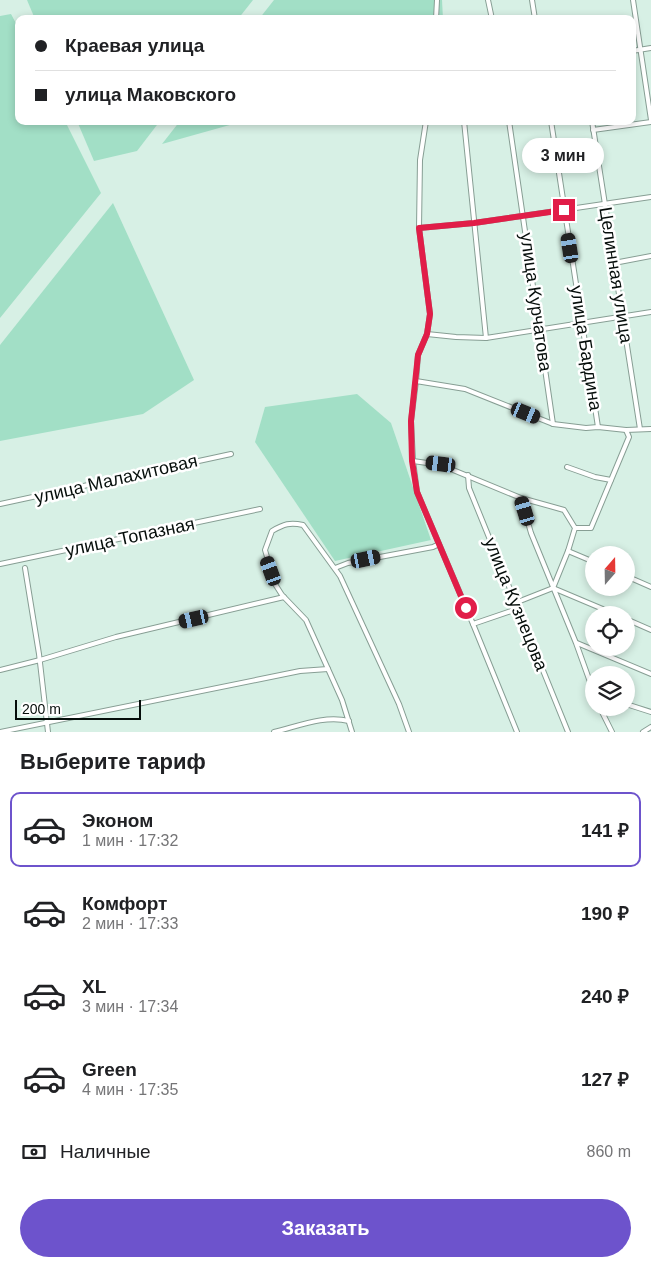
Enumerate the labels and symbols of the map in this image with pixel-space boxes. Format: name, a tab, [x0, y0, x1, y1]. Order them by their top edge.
callout: 3 мин	[523, 138, 605, 172]
route end	[553, 199, 575, 221]
street label: Целинная улица	[595, 206, 637, 345]
street label: улица Курчатова	[516, 231, 556, 374]
car	[560, 232, 579, 264]
street label: улица Бардина	[566, 284, 606, 413]
car	[509, 400, 542, 426]
street label: улица Малахитовая	[33, 451, 199, 507]
car	[425, 455, 456, 473]
car	[513, 494, 536, 528]
street label: улица Топазная	[64, 514, 196, 560]
street label: улица Кузнецова	[480, 535, 552, 674]
north arrow	[585, 546, 635, 596]
car	[349, 549, 382, 569]
car	[258, 554, 283, 588]
route start	[455, 597, 477, 619]
car	[177, 608, 210, 630]
scale bar	[15, 697, 141, 720]

